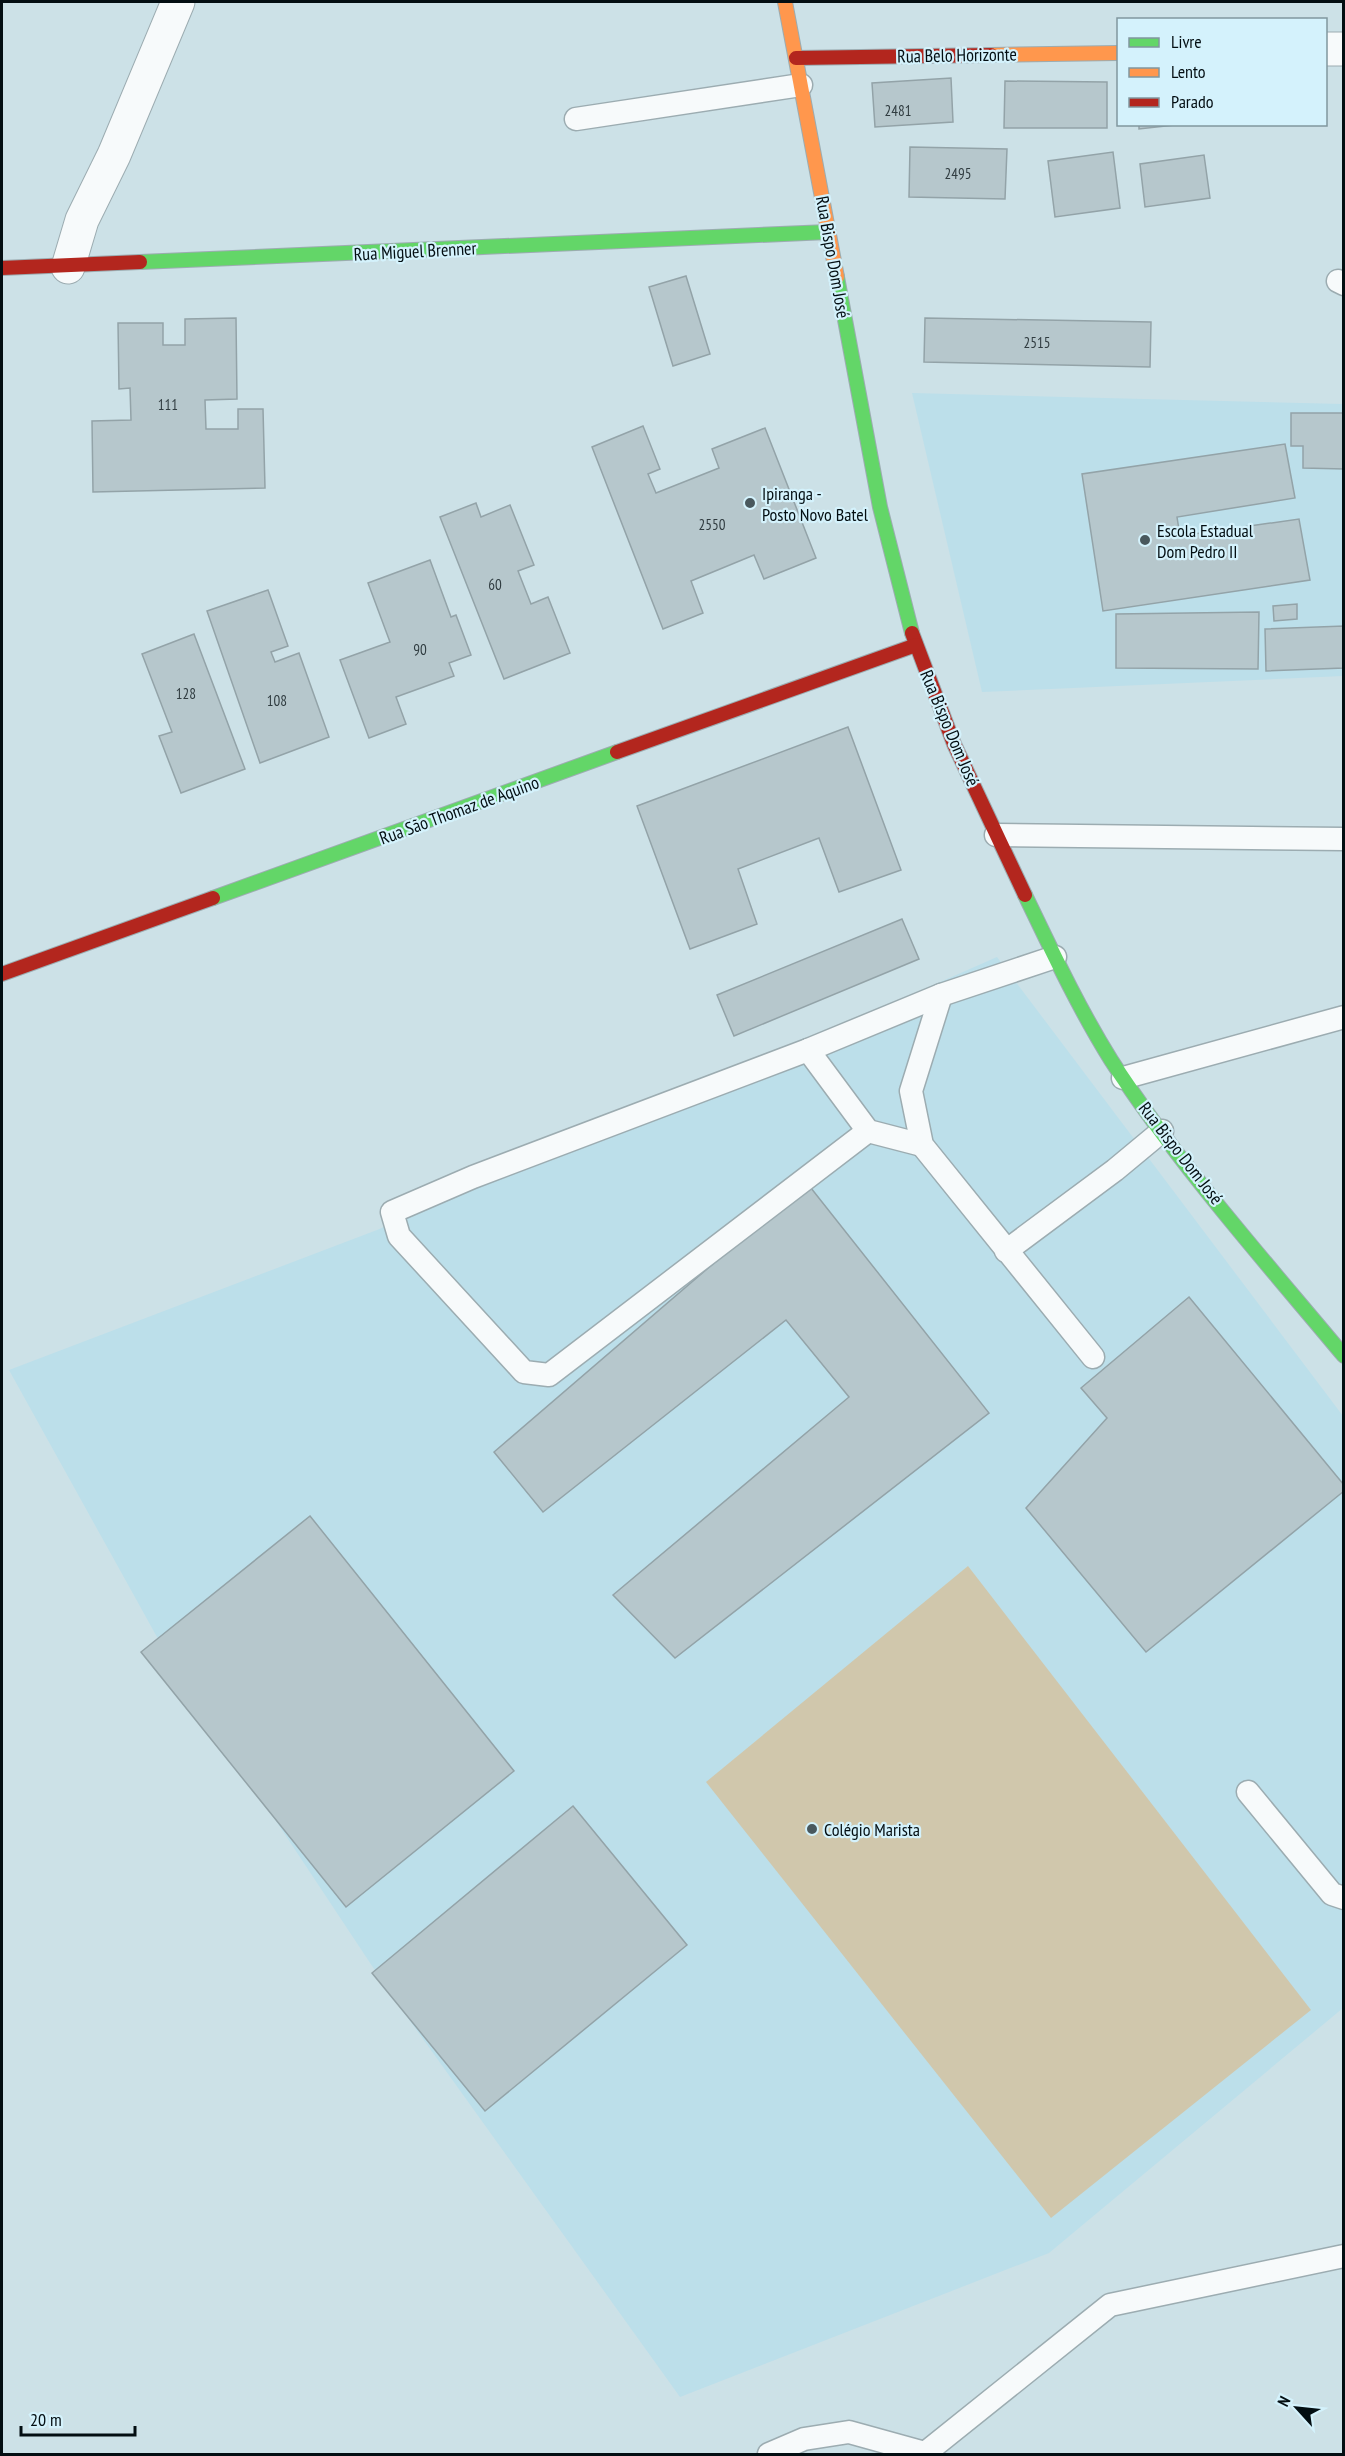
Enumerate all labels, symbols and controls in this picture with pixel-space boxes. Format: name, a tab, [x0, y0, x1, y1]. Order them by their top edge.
legend	[1117, 18, 1327, 126]
text: Livre	[1171, 30, 1202, 53]
street label: Rua Belo Horizonte	[897, 42, 1017, 68]
text: Lento	[1171, 60, 1206, 83]
text: Parado	[1171, 90, 1214, 113]
house number: 2481	[884, 101, 912, 120]
house number: 2495	[944, 164, 972, 183]
street label: Rua Bispo Dom José	[811, 194, 855, 320]
street label: Rua Miguel Brenner	[353, 236, 477, 266]
house number: 2515	[1023, 333, 1051, 352]
house number: 111	[158, 395, 178, 414]
place label: Ipiranga - Posto Novo Batel	[762, 482, 869, 526]
marker: Ipiranga - Posto Novo Batel	[743, 496, 757, 510]
house number: 2550	[698, 515, 726, 534]
place label: Escola Estadual Dom Pedro II	[1157, 519, 1254, 563]
marker: Escola Estadual Dom Pedro II	[1138, 533, 1152, 547]
house number: 60	[488, 575, 502, 594]
house number: 90	[413, 640, 427, 659]
street label: Rua Bispo Dom José	[915, 667, 985, 789]
house number: 128	[176, 684, 196, 703]
house number: 108	[267, 691, 287, 710]
street label: Rua São Thomaz de Aquino	[376, 770, 542, 850]
street label: Rua Bispo Dom José	[1134, 1097, 1228, 1209]
place label: Colégio Marista	[824, 1818, 920, 1841]
marker: Colégio Marista	[805, 1822, 819, 1836]
north arrow	[1267, 2378, 1327, 2438]
text: N	[1273, 2393, 1295, 2410]
scale bar	[21, 2399, 135, 2437]
text: 20 m	[30, 2408, 62, 2431]

